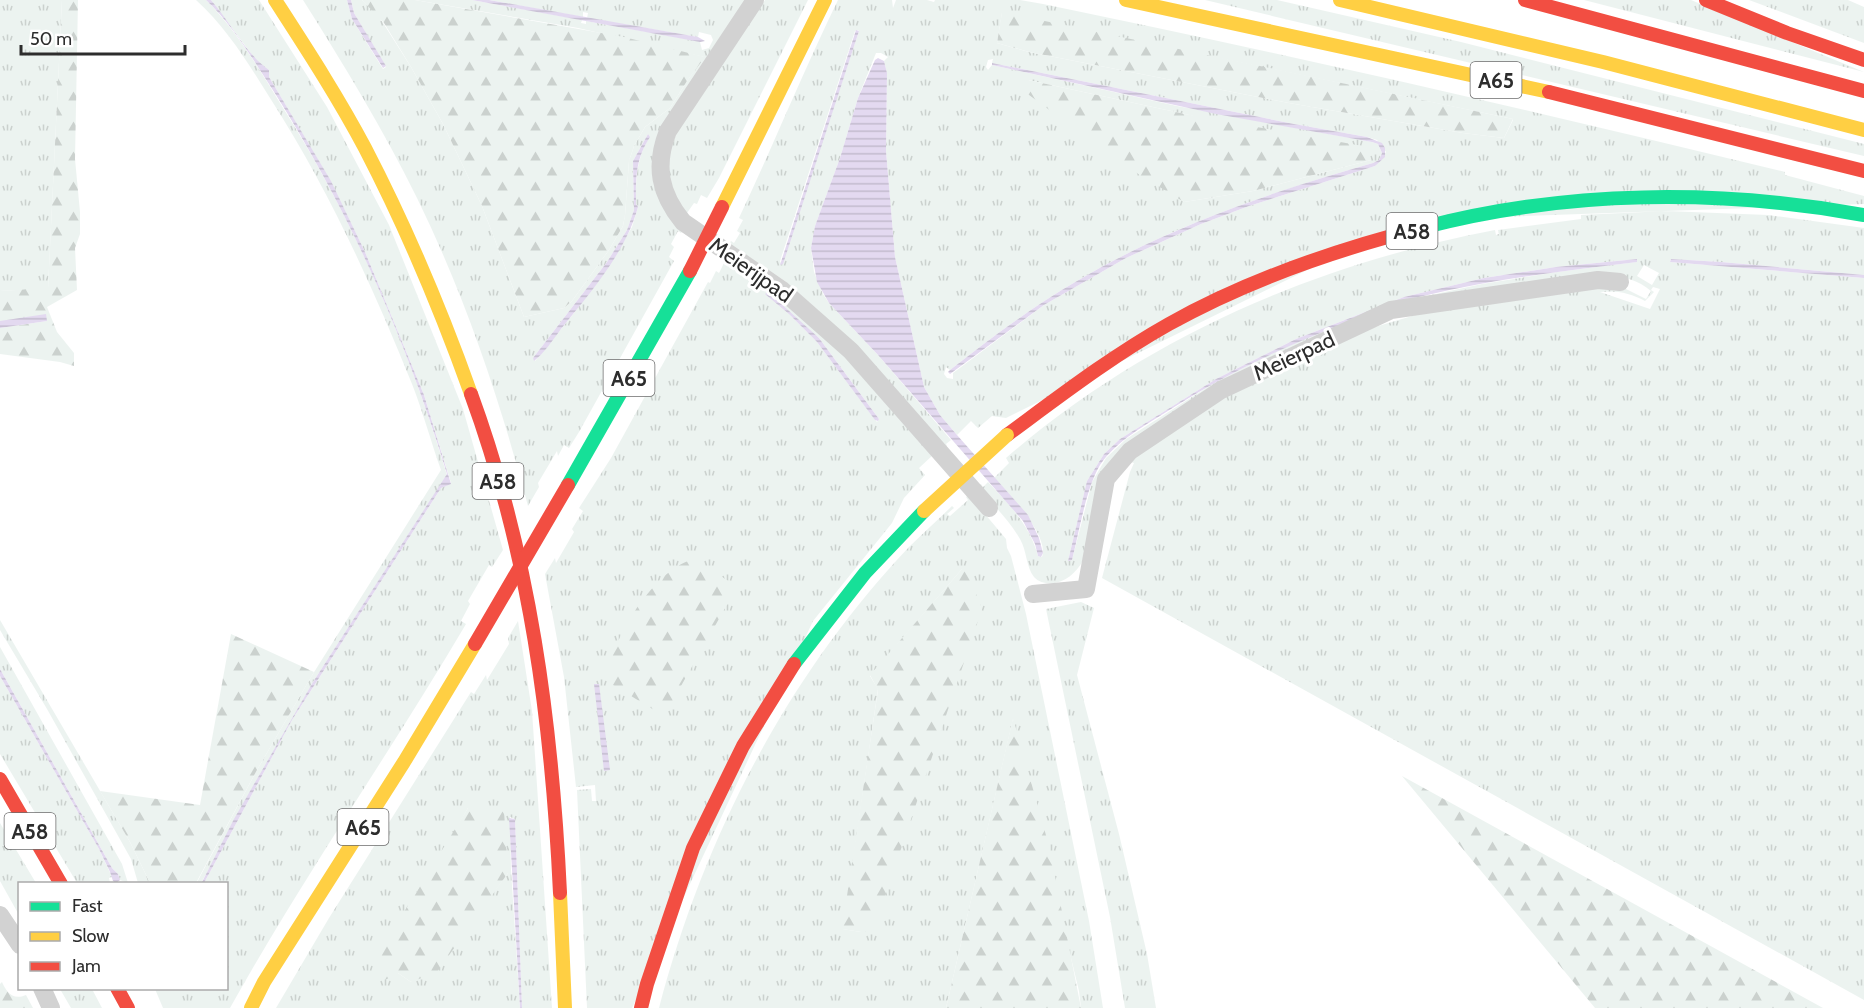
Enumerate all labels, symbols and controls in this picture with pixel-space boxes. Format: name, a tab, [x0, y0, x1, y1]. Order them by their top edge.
scale bar	[21, 18, 184, 56]
text: 50 m	[30, 28, 72, 50]
road number: A65	[1470, 62, 1522, 98]
road number: A58	[1386, 213, 1438, 249]
street label: Meierijpad	[704, 231, 798, 309]
street label: Meierpad	[1249, 325, 1339, 387]
road number: A65	[604, 360, 654, 396]
road number: A58	[472, 463, 524, 499]
road number: A65	[338, 809, 388, 845]
road number: A58	[4, 813, 56, 849]
legend	[18, 882, 228, 990]
text: Fast	[72, 895, 103, 917]
text: Slow	[72, 925, 109, 947]
text: Jam	[71, 955, 101, 977]

